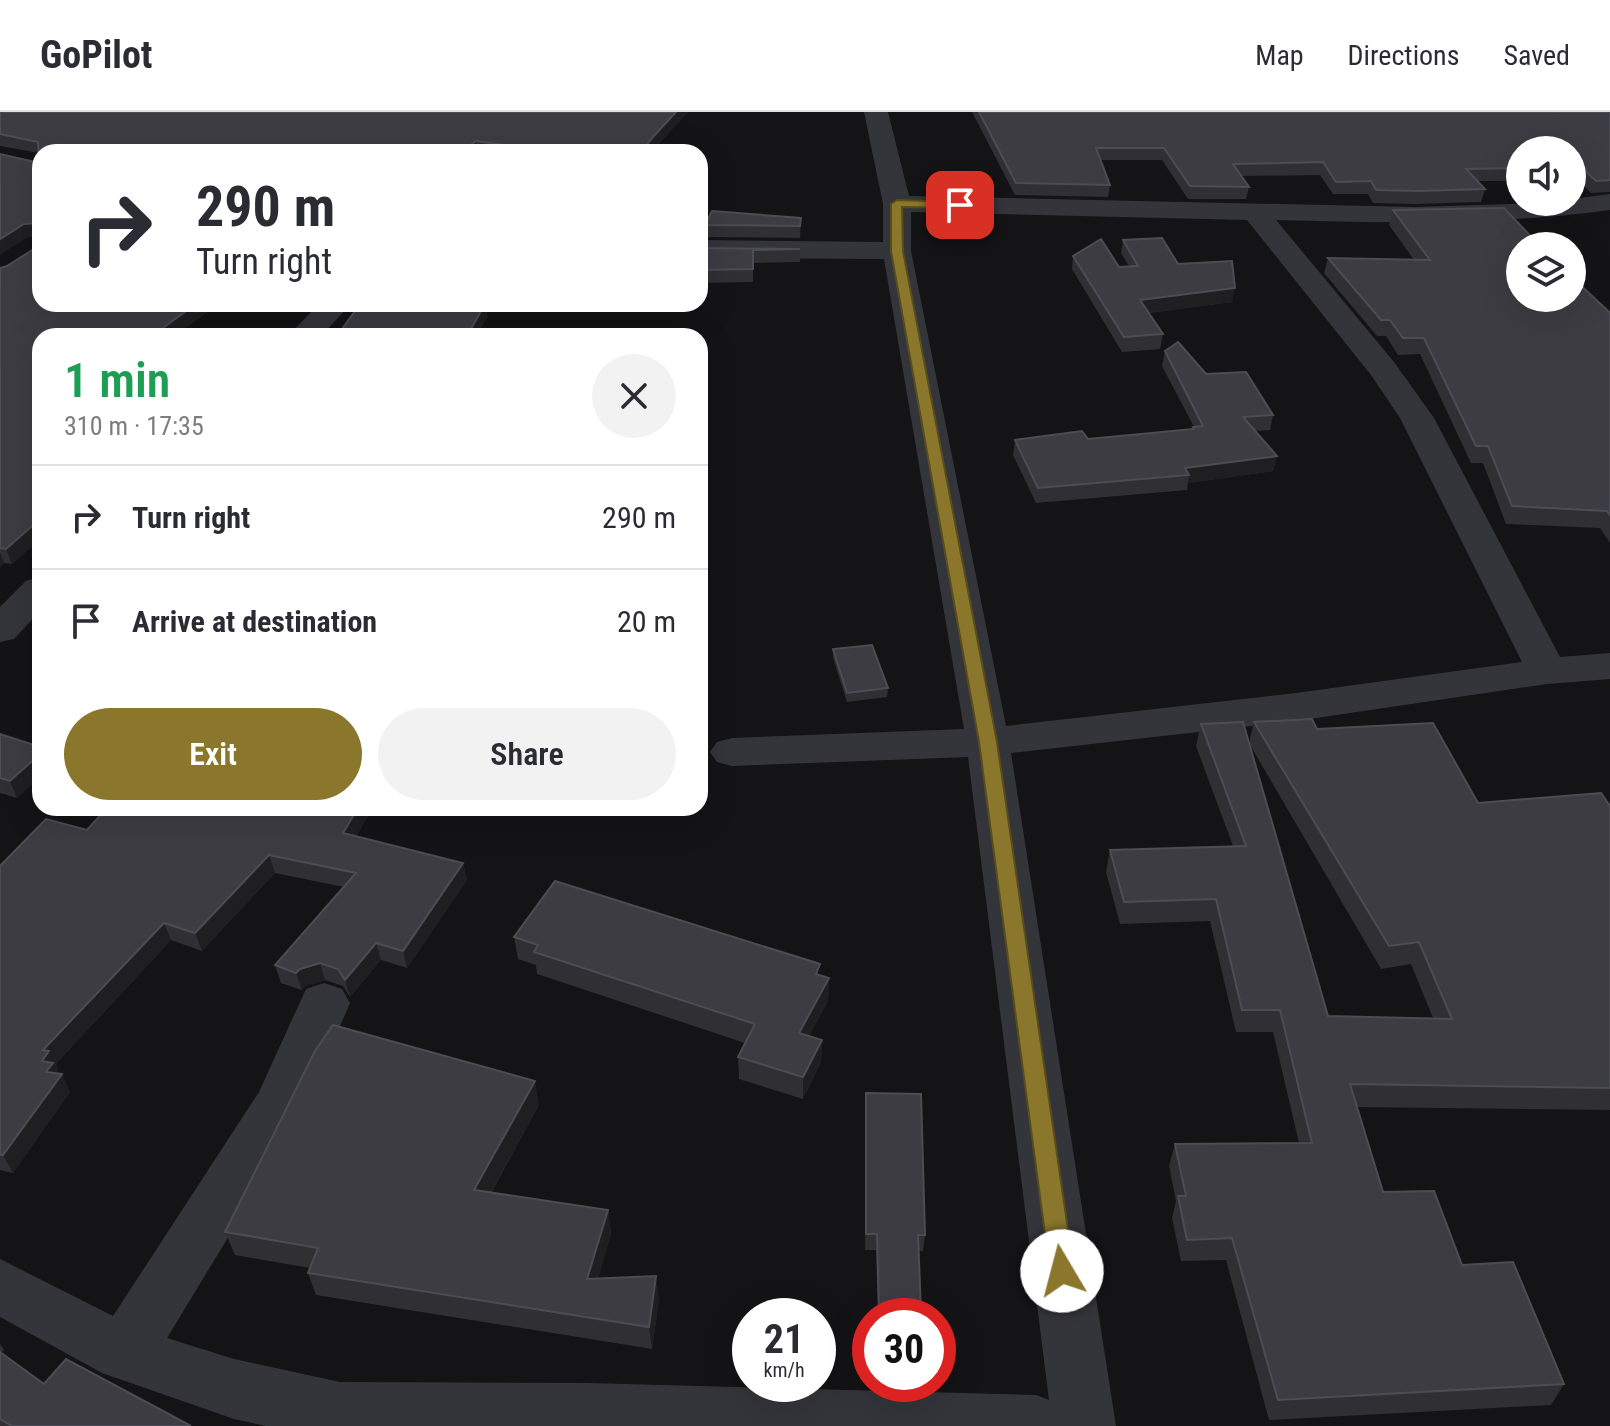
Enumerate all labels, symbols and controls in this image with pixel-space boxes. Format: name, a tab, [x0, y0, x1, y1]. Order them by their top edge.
text: GoPilot	[40, 33, 152, 77]
text: Map	[1255, 39, 1304, 72]
text: Directions	[1348, 39, 1459, 72]
text: Saved	[1503, 39, 1570, 72]
map controls	[1506, 136, 1586, 312]
button: sound	[1506, 136, 1586, 216]
pin	[926, 171, 994, 239]
text: 290 m	[196, 174, 335, 240]
icon: right	[64, 176, 168, 280]
icon: arrive	[938, 183, 982, 227]
button: layers	[1506, 232, 1586, 312]
text: Turn right	[196, 241, 332, 283]
text: 1 min	[64, 352, 170, 409]
button: close	[592, 354, 676, 438]
text: 310 m · 17:35	[64, 411, 204, 441]
icon: right	[64, 495, 108, 539]
text: Turn right	[132, 500, 250, 535]
text: 290 m	[602, 500, 676, 535]
icon: arrive	[64, 599, 108, 643]
text: Arrive at destination	[132, 604, 377, 639]
text: 20 m	[617, 604, 676, 639]
button: Exit	[64, 708, 362, 800]
button: Share	[378, 708, 676, 800]
position arrow	[1020, 1229, 1104, 1313]
speed limit sign: 30	[852, 1298, 956, 1402]
text: 21	[764, 1316, 804, 1363]
text: km/h	[763, 1358, 805, 1382]

